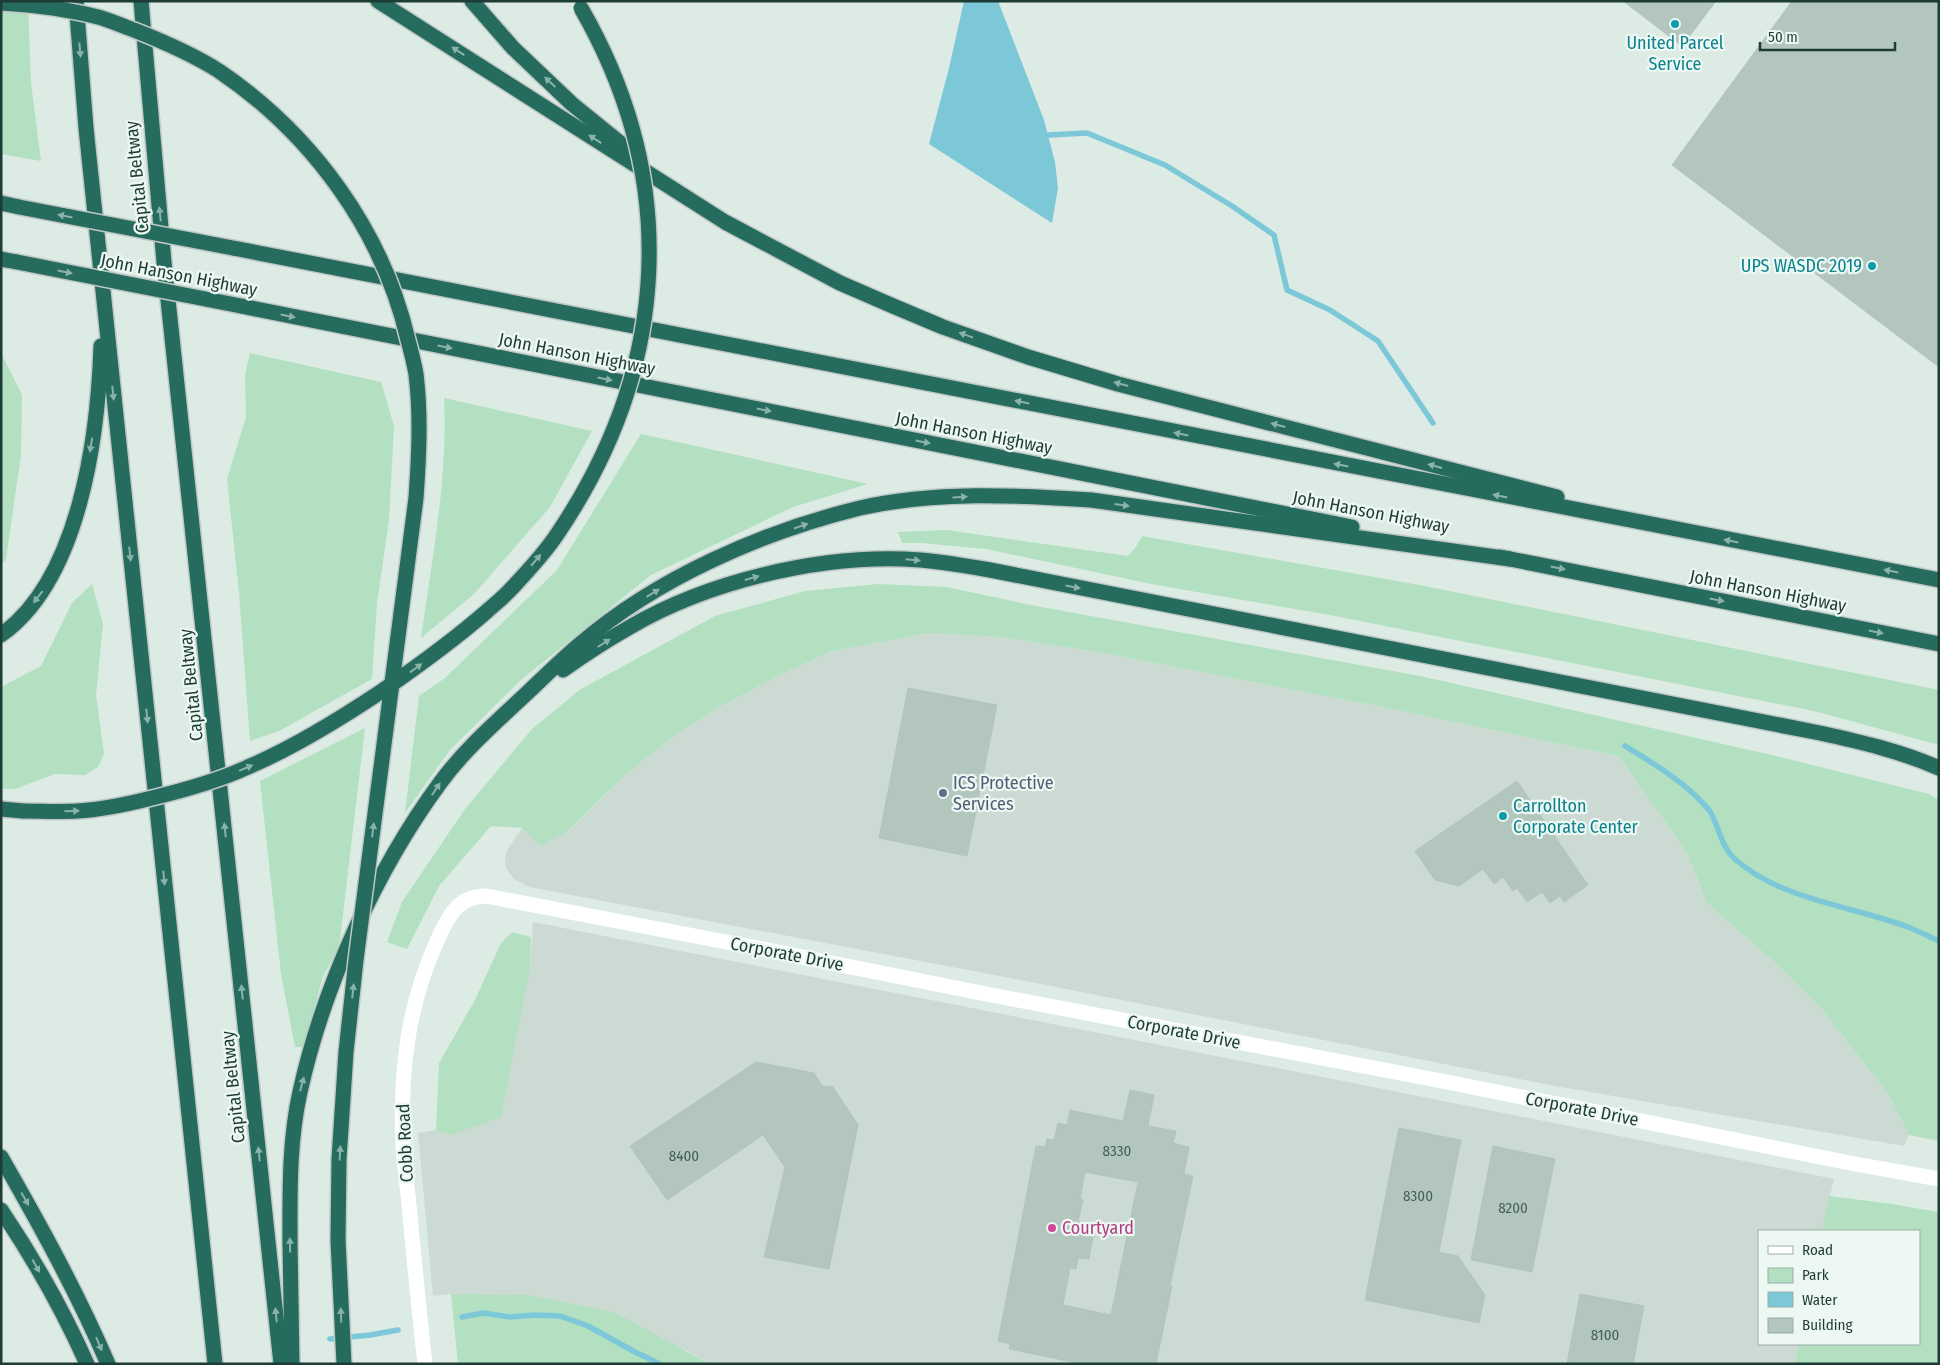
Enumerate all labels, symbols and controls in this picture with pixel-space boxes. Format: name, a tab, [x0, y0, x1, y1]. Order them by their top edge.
marker: United Parcel Service	[1669, 18, 1681, 30]
scale bar	[1760, 20, 1895, 52]
text: 50 m	[1768, 28, 1798, 46]
place label: United Parcel Service	[1626, 32, 1724, 75]
one-way arrow	[76, 42, 84, 58]
one-way arrow	[451, 47, 465, 56]
one-way arrow	[544, 76, 556, 88]
street label: Capital Beltway	[120, 120, 154, 234]
one-way arrow	[588, 134, 602, 144]
one-way arrow	[155, 205, 163, 221]
one-way arrow	[56, 211, 72, 219]
street label: John Hanson Highway	[99, 249, 259, 301]
place label: UPS WASDC 2019	[1741, 255, 1862, 277]
marker: UPS WASDC 2019	[1866, 260, 1878, 272]
one-way arrow	[57, 268, 73, 276]
one-way arrow	[281, 312, 297, 320]
street label: John Hanson Highway	[497, 328, 657, 380]
one-way arrow	[958, 331, 973, 339]
one-way arrow	[438, 343, 453, 351]
one-way arrow	[597, 375, 613, 383]
one-way arrow	[1113, 380, 1128, 388]
one-way arrow	[109, 385, 117, 401]
one-way arrow	[1013, 398, 1029, 406]
one-way arrow	[756, 407, 772, 415]
street label: John Hanson Highway	[894, 407, 1054, 459]
one-way arrow	[1270, 421, 1285, 429]
one-way arrow	[1173, 429, 1189, 437]
one-way arrow	[86, 437, 94, 453]
one-way arrow	[916, 438, 931, 446]
one-way arrow	[1332, 460, 1348, 468]
one-way arrow	[1428, 462, 1443, 470]
street label: John Hanson Highway	[1291, 486, 1451, 538]
one-way arrow	[1492, 491, 1508, 499]
one-way arrow	[952, 492, 968, 500]
one-way arrow	[1114, 501, 1130, 509]
one-way arrow	[794, 522, 809, 530]
one-way arrow	[1723, 536, 1739, 544]
one-way arrow	[126, 547, 134, 563]
one-way arrow	[530, 554, 542, 566]
one-way arrow	[905, 556, 921, 564]
one-way arrow	[1550, 565, 1566, 573]
street label: John Hanson Highway	[1688, 565, 1848, 617]
one-way arrow	[1882, 567, 1898, 575]
one-way arrow	[745, 573, 760, 581]
one-way arrow	[1065, 583, 1081, 591]
one-way arrow	[647, 588, 660, 597]
one-way arrow	[33, 590, 44, 603]
one-way arrow	[1710, 597, 1726, 605]
street label: Capital Beltway	[174, 628, 208, 742]
one-way arrow	[1869, 629, 1885, 637]
one-way arrow	[597, 638, 611, 648]
one-way arrow	[409, 663, 422, 673]
one-way arrow	[143, 708, 151, 724]
one-way arrow	[239, 763, 253, 771]
place label: ICS Protective Services	[953, 772, 1054, 815]
one-way arrow	[431, 783, 441, 796]
marker: ICS Protective Services	[937, 787, 949, 799]
place label: Carrollton Corporate Center	[1513, 795, 1639, 838]
one-way arrow	[64, 806, 80, 814]
marker: Carrollton Corporate Center	[1497, 810, 1509, 822]
one-way arrow	[369, 821, 377, 837]
one-way arrow	[221, 822, 229, 838]
one-way arrow	[160, 870, 168, 886]
street label: Corporate Drive	[728, 932, 846, 976]
one-way arrow	[349, 982, 357, 998]
one-way arrow	[238, 984, 246, 1000]
street label: Corporate Drive	[1125, 1010, 1243, 1054]
street label: Capital Beltway	[216, 1030, 250, 1144]
one-way arrow	[299, 1076, 307, 1091]
street label: Corporate Drive	[1523, 1087, 1641, 1131]
street label: Cobb Road	[392, 1103, 418, 1183]
house number: 8330	[1103, 1142, 1131, 1160]
one-way arrow	[336, 1144, 344, 1160]
one-way arrow	[255, 1145, 263, 1161]
house number: 8400	[669, 1147, 699, 1165]
house number: 8300	[1403, 1187, 1433, 1205]
one-way arrow	[21, 1193, 30, 1206]
house number: 8200	[1498, 1199, 1528, 1217]
place label: Courtyard	[1062, 1217, 1134, 1239]
marker: Courtyard	[1046, 1222, 1058, 1234]
legend	[1758, 1230, 1920, 1345]
one-way arrow	[286, 1237, 294, 1253]
text: Road	[1802, 1241, 1833, 1259]
one-way arrow	[32, 1260, 41, 1273]
text: Park	[1802, 1266, 1829, 1284]
text: Water	[1802, 1291, 1838, 1309]
one-way arrow	[272, 1307, 280, 1323]
one-way arrow	[336, 1307, 344, 1323]
text: Building	[1802, 1316, 1853, 1334]
house number: 8100	[1591, 1326, 1619, 1344]
one-way arrow	[96, 1337, 104, 1351]

